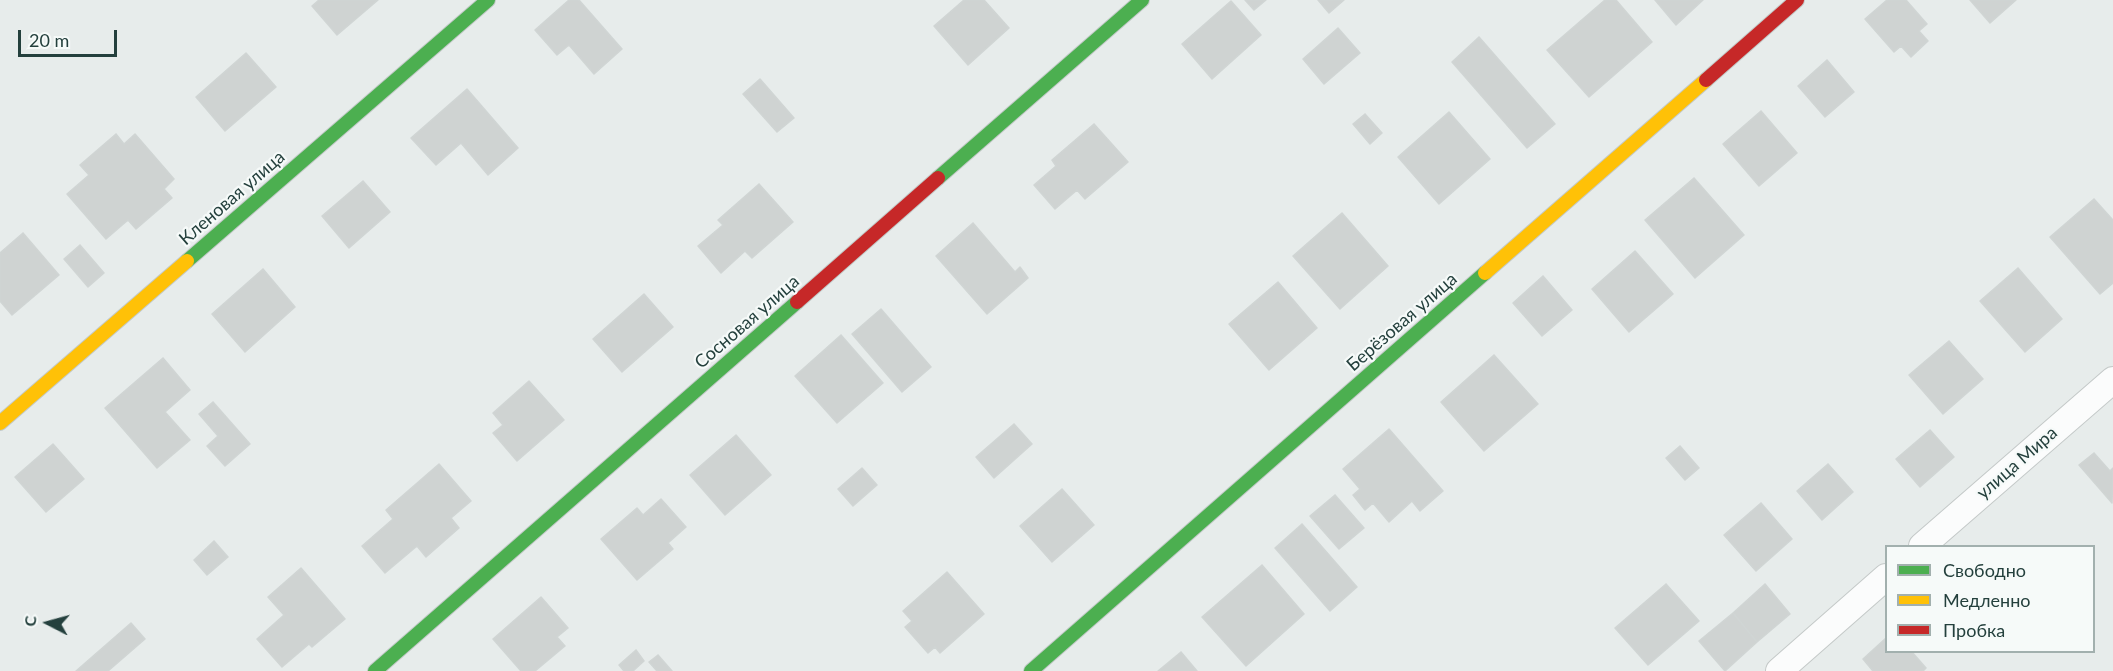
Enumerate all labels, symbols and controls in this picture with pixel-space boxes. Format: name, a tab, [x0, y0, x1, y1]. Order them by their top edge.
scale bar	[21, 18, 120, 56]
text: 20 m	[29, 29, 69, 51]
street label: Кленовая улица	[175, 146, 289, 250]
street label: Берёзовая улица	[1342, 268, 1462, 376]
street label: Сосновая улица	[690, 271, 804, 373]
street label: улица Мира	[1972, 422, 2062, 504]
legend	[1885, 545, 2095, 653]
text: Свободно	[1943, 559, 2026, 581]
text: Медленно	[1943, 589, 2031, 611]
north arrow	[18, 593, 78, 653]
text: С	[20, 615, 40, 627]
text: Пробка	[1943, 619, 2005, 641]

